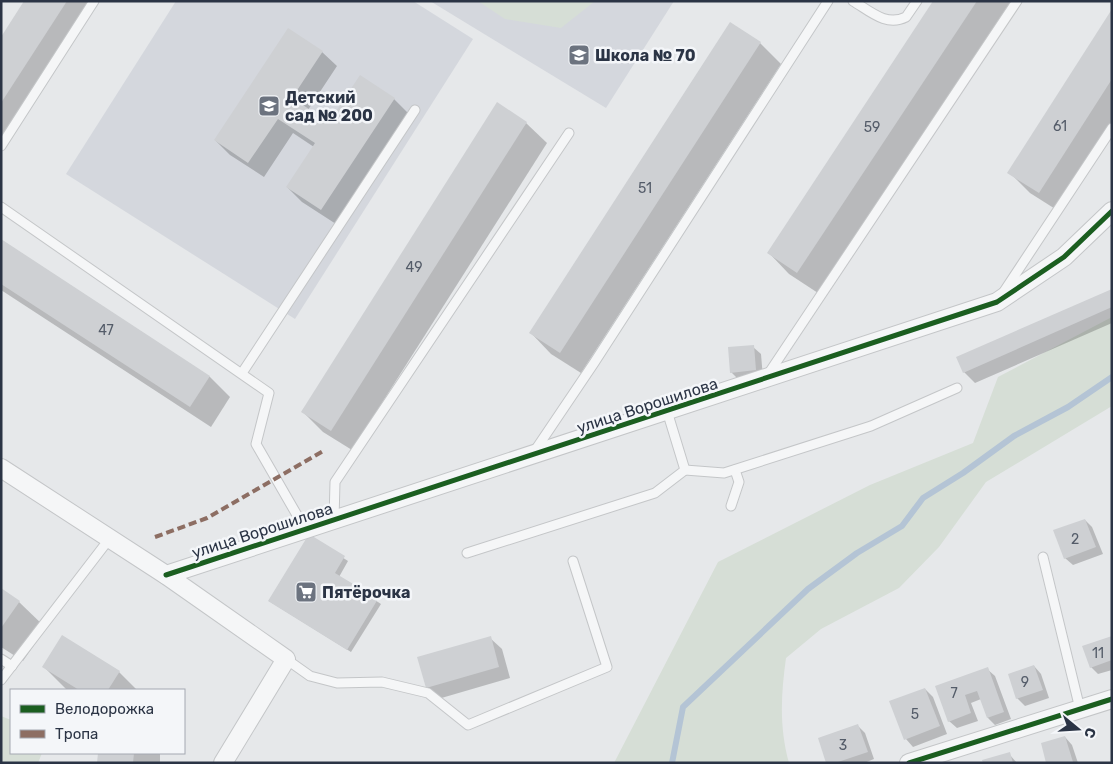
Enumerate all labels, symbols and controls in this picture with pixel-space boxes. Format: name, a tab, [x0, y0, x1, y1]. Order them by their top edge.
school or university icon: Школа № 70	[567, 43, 591, 67]
place label: Школа № 70	[595, 46, 696, 65]
place label: Детский сад № 200	[285, 88, 373, 125]
school or university icon: Детский сад № 200	[257, 94, 281, 118]
house number: 61	[1053, 118, 1067, 135]
house number: 59	[864, 119, 880, 136]
house number: 51	[638, 180, 652, 197]
house number: 49	[406, 259, 422, 276]
house number: 47	[98, 322, 114, 339]
street label: улица Ворошилова	[574, 374, 720, 437]
street label: улица Ворошилова	[189, 499, 335, 562]
house number: 2	[1071, 531, 1079, 548]
supermarket icon: Пятёрочка	[294, 580, 318, 604]
place label: Пятёрочка	[322, 583, 411, 602]
house number: 11	[1092, 645, 1104, 662]
house number: 9	[1021, 674, 1029, 691]
house number: 7	[950, 685, 958, 702]
legend	[10, 689, 185, 754]
text: Велодорожка	[55, 700, 154, 718]
north arrow	[1053, 704, 1103, 754]
house number: 5	[911, 706, 919, 723]
text: Тропа	[55, 725, 98, 743]
text: С	[1080, 726, 1099, 740]
house number: 3	[839, 737, 847, 754]

